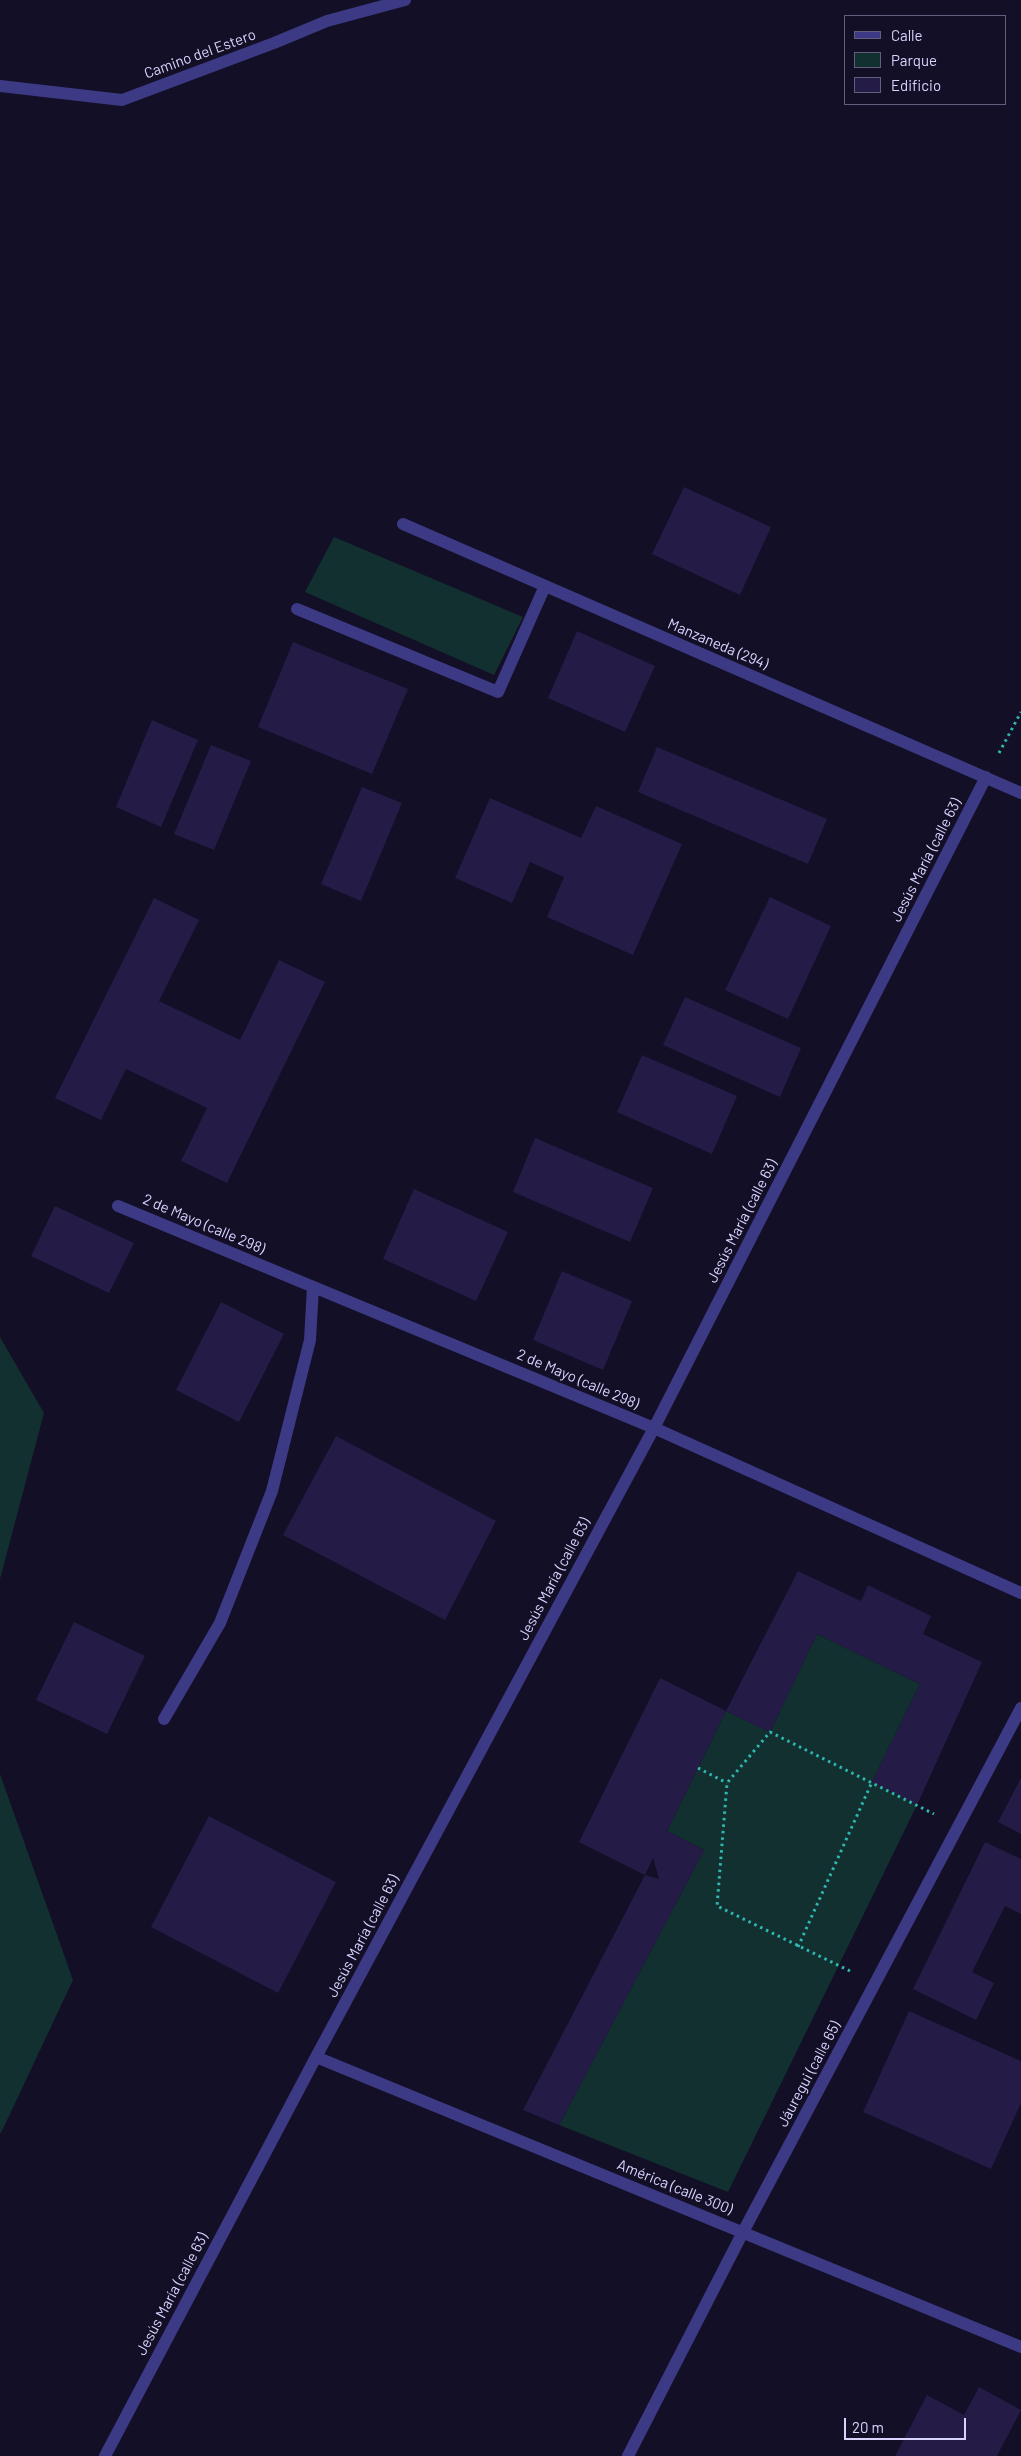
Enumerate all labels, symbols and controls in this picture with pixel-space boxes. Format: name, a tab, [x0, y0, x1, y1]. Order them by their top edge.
legend	[844, 15, 1006, 105]
street label: Camino del Estero	[142, 25, 258, 83]
text: Calle	[891, 26, 923, 44]
text: Parque	[891, 51, 937, 69]
text: Edificio	[891, 76, 941, 94]
street label: Manzaneda (294)	[665, 615, 771, 673]
street label: Jesús María (calle 63)	[887, 795, 965, 925]
street label: Jesús María (calle 63)	[703, 1156, 781, 1286]
street label: 2 de Mayo (calle 298)	[140, 1190, 268, 1258]
street label: 2 de Mayo (calle 298)	[514, 1345, 642, 1413]
street label: Jesús María (calle 63)	[514, 1515, 594, 1643]
street label: Jesús María (calle 63)	[323, 1872, 403, 2000]
street label: Jáuregui (calle 65)	[774, 2018, 844, 2130]
street label: América (calle 300)	[615, 2156, 735, 2218]
street label: Jesús María (calle 63)	[132, 2230, 212, 2358]
scale bar	[846, 2408, 968, 2440]
text: 20 m	[852, 2418, 884, 2436]

